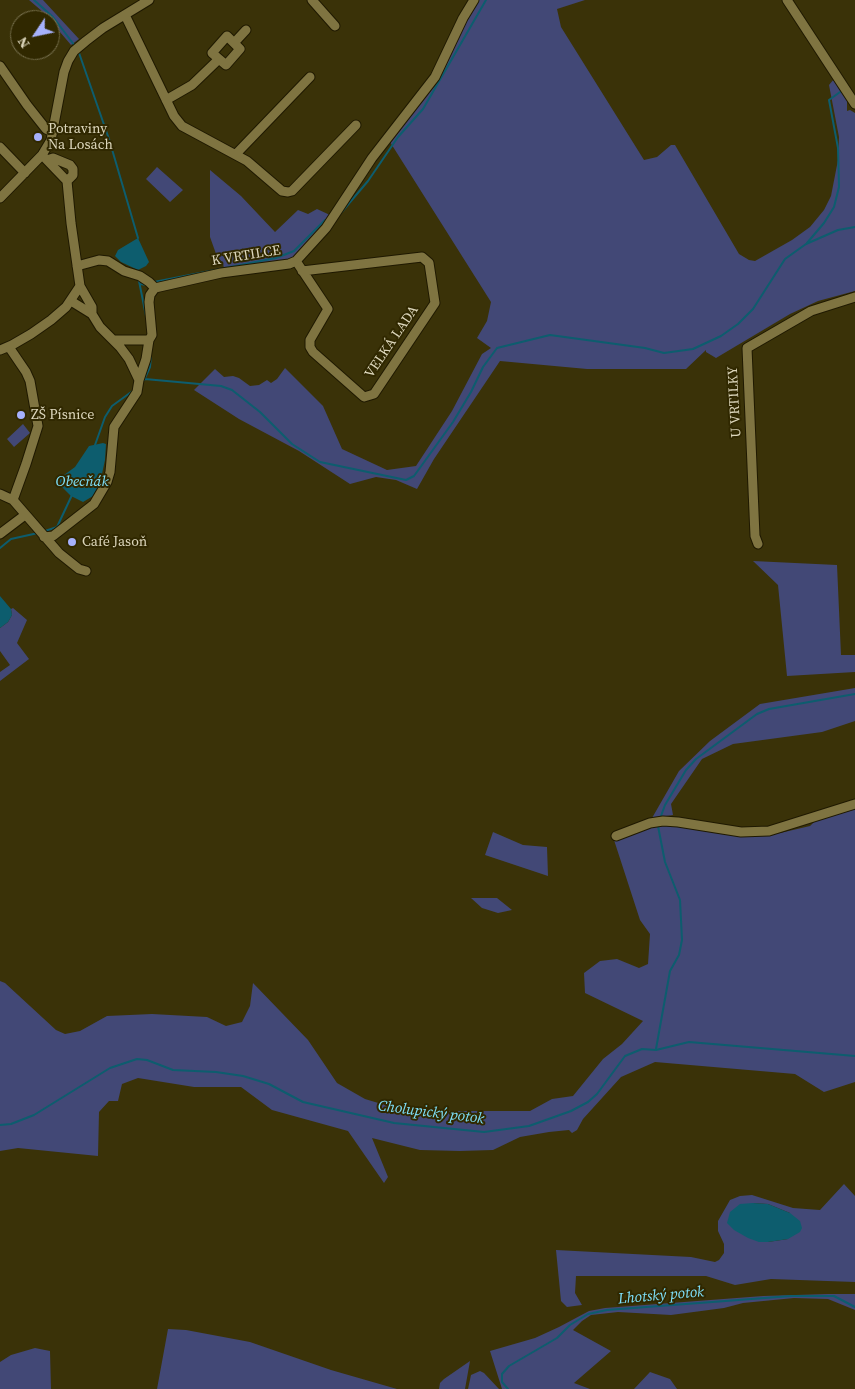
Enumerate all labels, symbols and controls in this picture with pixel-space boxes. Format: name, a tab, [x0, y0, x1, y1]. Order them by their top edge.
north arrow	[10, 10, 60, 60]
text: N	[12, 33, 35, 53]
place label: Potraviny Na Losách	[48, 121, 113, 154]
marker: Potraviny Na Losách	[32, 131, 44, 143]
street label: K VRTILCE	[210, 242, 282, 270]
street label: VELKÁ LADA	[362, 303, 422, 381]
street label: U VRTILKY	[725, 366, 745, 438]
place label: ZŠ Písnice	[31, 407, 94, 423]
marker: ZŠ Písnice	[15, 409, 27, 421]
water label: Obecňák	[55, 473, 109, 491]
place label: Café Jasoň	[82, 534, 147, 550]
marker: Café Jasoň	[66, 536, 78, 548]
water label: Cholupický potok	[377, 1098, 485, 1128]
water label: Lhotský potok	[617, 1283, 705, 1309]

